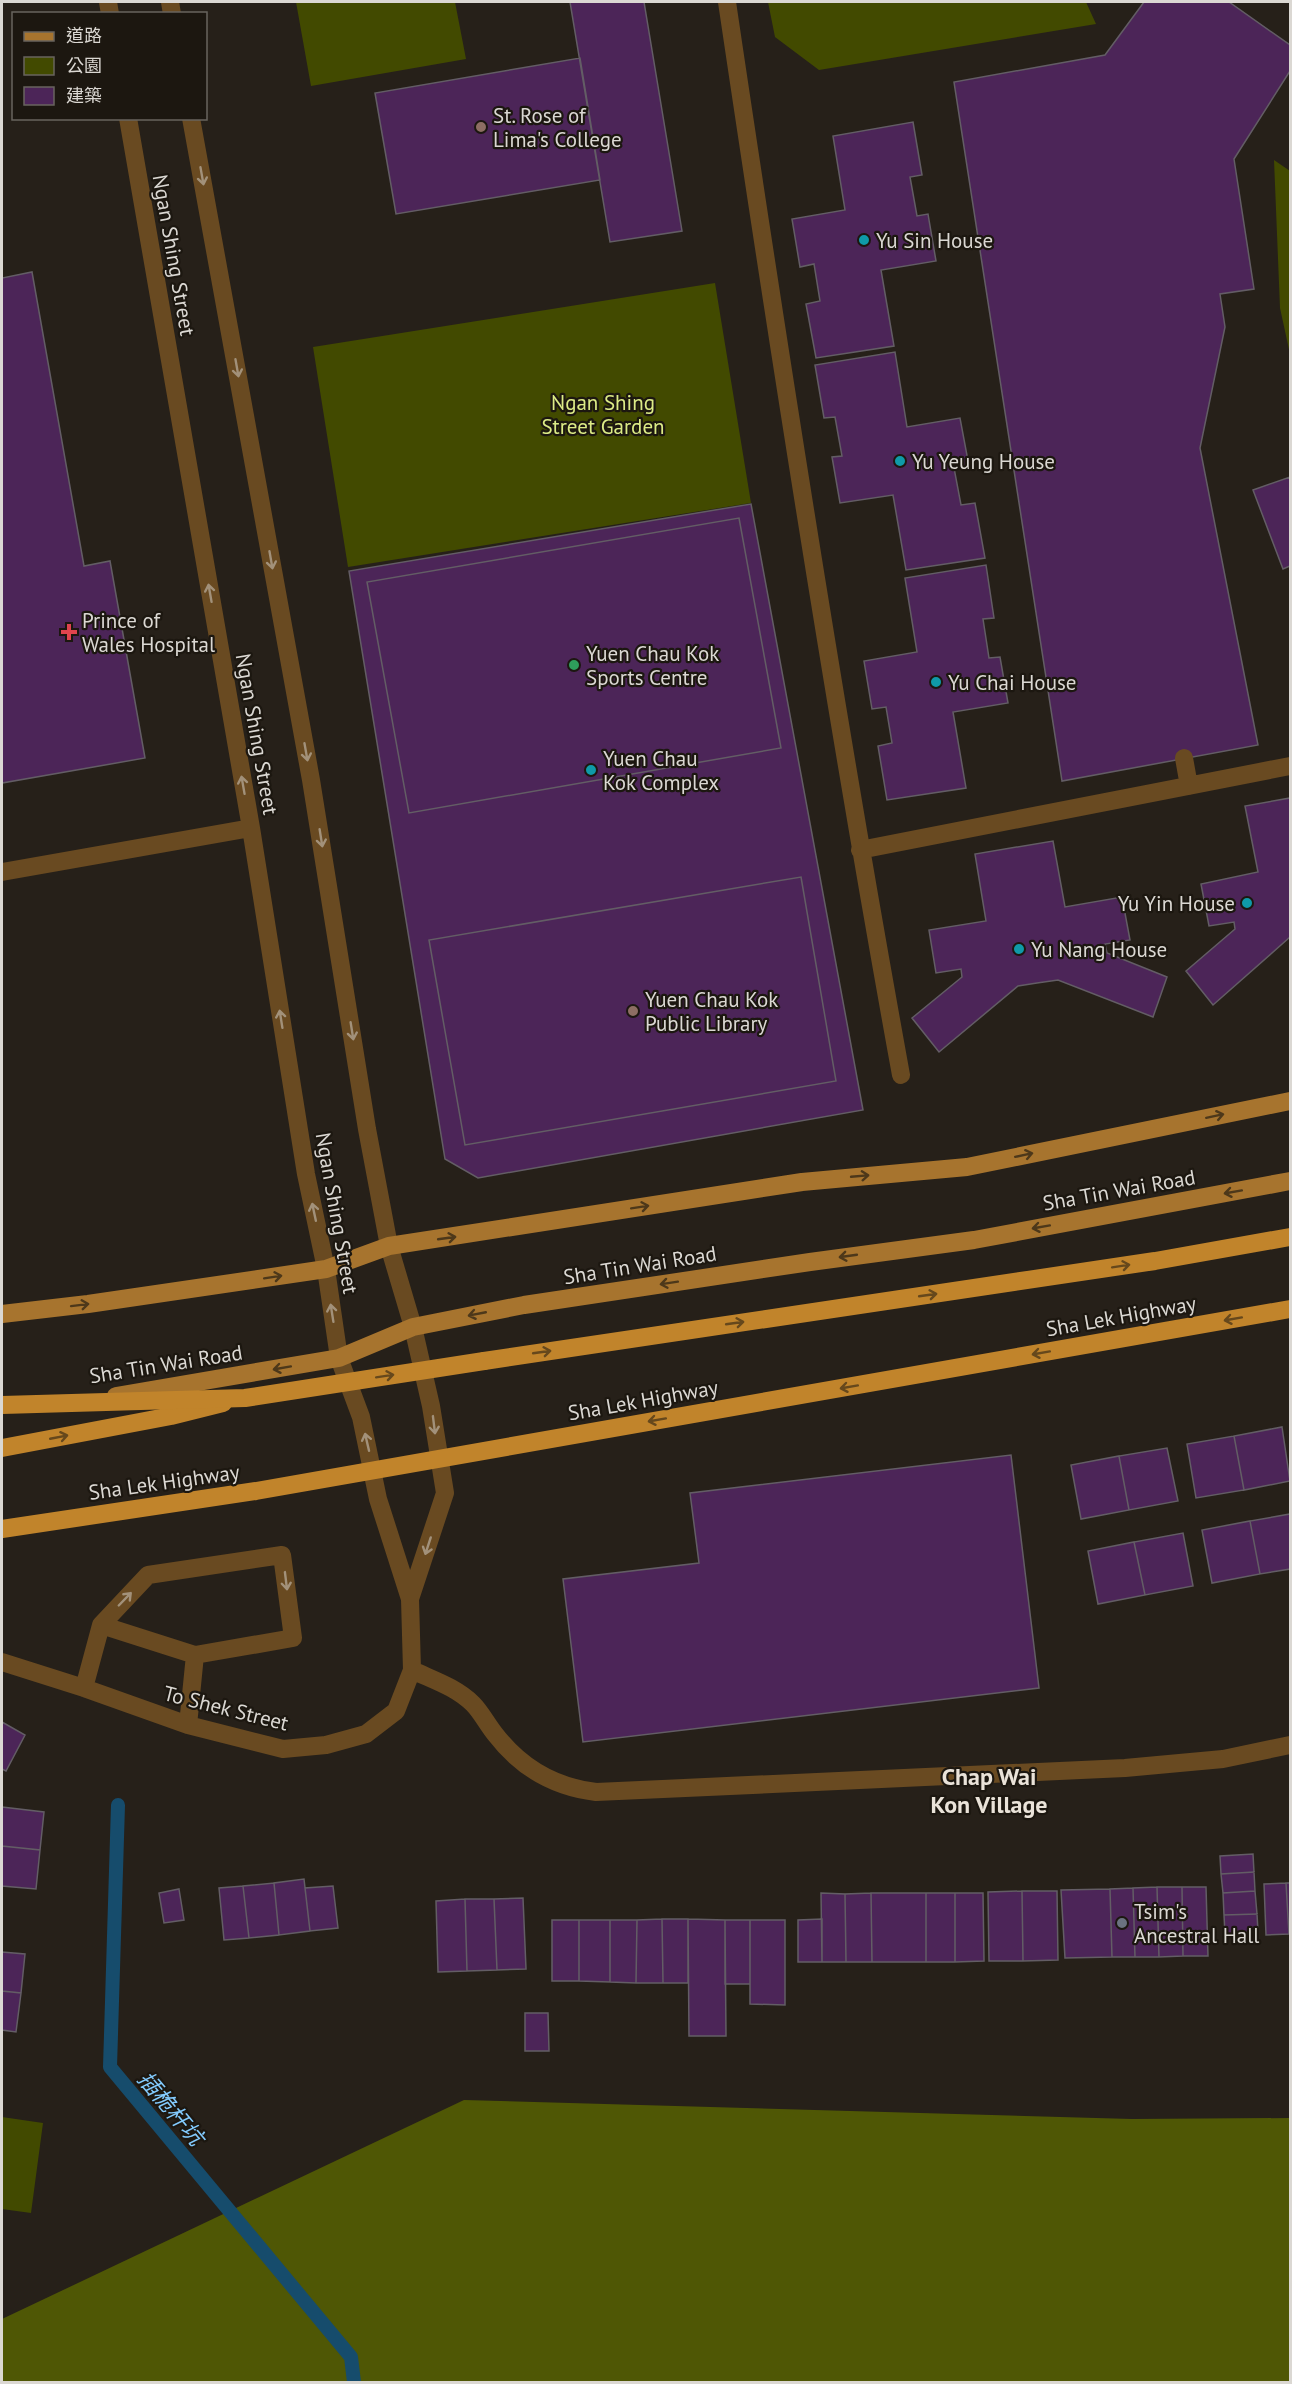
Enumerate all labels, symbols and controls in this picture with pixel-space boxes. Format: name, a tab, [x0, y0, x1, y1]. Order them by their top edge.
legend	[12, 12, 207, 120]
text: 道路	[66, 24, 102, 47]
text: 公園	[66, 54, 102, 77]
text: 建築	[66, 84, 102, 107]
place label: St. Rose of Lima's College	[493, 102, 622, 153]
marker: St. Rose of Lima's College	[474, 120, 488, 134]
one-way arrow	[197, 166, 208, 185]
street label: Ngan Shing Street	[147, 172, 201, 338]
place label: Yu Sin House	[876, 227, 993, 254]
marker: Yu Sin House	[857, 233, 871, 247]
one-way arrow	[231, 358, 242, 377]
park label: Ngan Shing Street Garden	[541, 389, 665, 440]
place label: Yu Yeung House	[912, 448, 1055, 475]
marker: Yu Yeung House	[893, 454, 907, 468]
one-way arrow	[266, 549, 277, 569]
one-way arrow	[204, 584, 215, 604]
place label: Prince of Wales Hospital	[82, 607, 215, 658]
marker: Prince of Wales Hospital	[60, 623, 78, 641]
place label: Yuen Chau Kok Sports Centre	[586, 640, 719, 691]
street label: Ngan Shing Street	[230, 651, 284, 817]
marker: Yuen Chau Kok Sports Centre	[567, 658, 581, 672]
place label: Yu Chai House	[948, 669, 1076, 696]
marker: Yu Chai House	[929, 675, 943, 689]
one-way arrow	[301, 741, 312, 761]
place label: Yuen Chau Kok Complex	[603, 745, 719, 796]
marker: Yuen Chau Kok Complex	[584, 763, 598, 777]
one-way arrow	[237, 776, 248, 796]
one-way arrow	[315, 828, 326, 847]
place label: Yu Yin House	[1118, 890, 1235, 917]
marker: Yu Yin House	[1240, 896, 1254, 910]
place label: Yu Nang House	[1031, 936, 1167, 963]
marker: Yu Nang House	[1012, 942, 1026, 956]
place label: Yuen Chau Kok Public Library	[645, 986, 778, 1037]
marker: Yuen Chau Kok Public Library	[626, 1004, 640, 1018]
one-way arrow	[276, 1010, 287, 1030]
one-way arrow	[346, 1020, 357, 1040]
one-way arrow	[1205, 1110, 1225, 1121]
street label: Ngan Shing Street	[310, 1130, 364, 1296]
one-way arrow	[1014, 1149, 1033, 1160]
street label: Sha Tin Wai Road	[1041, 1163, 1197, 1217]
one-way arrow	[850, 1171, 870, 1182]
one-way arrow	[1224, 1187, 1243, 1198]
one-way arrow	[307, 1202, 319, 1221]
one-way arrow	[629, 1202, 649, 1213]
one-way arrow	[1032, 1222, 1052, 1233]
one-way arrow	[437, 1232, 457, 1243]
street label: Sha Tin Wai Road	[562, 1240, 718, 1290]
one-way arrow	[839, 1251, 859, 1262]
one-way arrow	[1110, 1260, 1130, 1271]
one-way arrow	[262, 1271, 282, 1282]
one-way arrow	[660, 1278, 679, 1289]
one-way arrow	[917, 1289, 937, 1300]
street label: Sha Lek Highway	[1044, 1289, 1198, 1343]
one-way arrow	[69, 1300, 89, 1311]
one-way arrow	[327, 1304, 338, 1324]
one-way arrow	[467, 1309, 487, 1320]
one-way arrow	[1224, 1314, 1243, 1325]
one-way arrow	[725, 1318, 744, 1329]
street label: Sha Tin Wai Road	[88, 1339, 244, 1389]
one-way arrow	[532, 1347, 552, 1358]
one-way arrow	[1031, 1348, 1051, 1359]
one-way arrow	[272, 1363, 292, 1374]
one-way arrow	[375, 1370, 395, 1381]
street label: Sha Lek Highway	[566, 1373, 720, 1427]
one-way arrow	[839, 1382, 859, 1393]
one-way arrow	[428, 1414, 439, 1434]
one-way arrow	[647, 1415, 667, 1426]
one-way arrow	[49, 1431, 68, 1442]
one-way arrow	[361, 1432, 372, 1452]
street label: Sha Lek Highway	[87, 1458, 241, 1506]
one-way arrow	[421, 1536, 432, 1555]
one-way arrow	[280, 1570, 291, 1590]
one-way arrow	[118, 1592, 132, 1607]
street label: To Shek Street	[161, 1679, 291, 1737]
district label: Chap Wai Kon Village	[930, 1761, 1048, 1820]
place label: Tsim's Ancestral Hall	[1134, 1898, 1259, 1949]
marker: Tsim's Ancestral Hall	[1115, 1916, 1129, 1930]
water label: 插桅杆坑	[132, 2065, 212, 2153]

